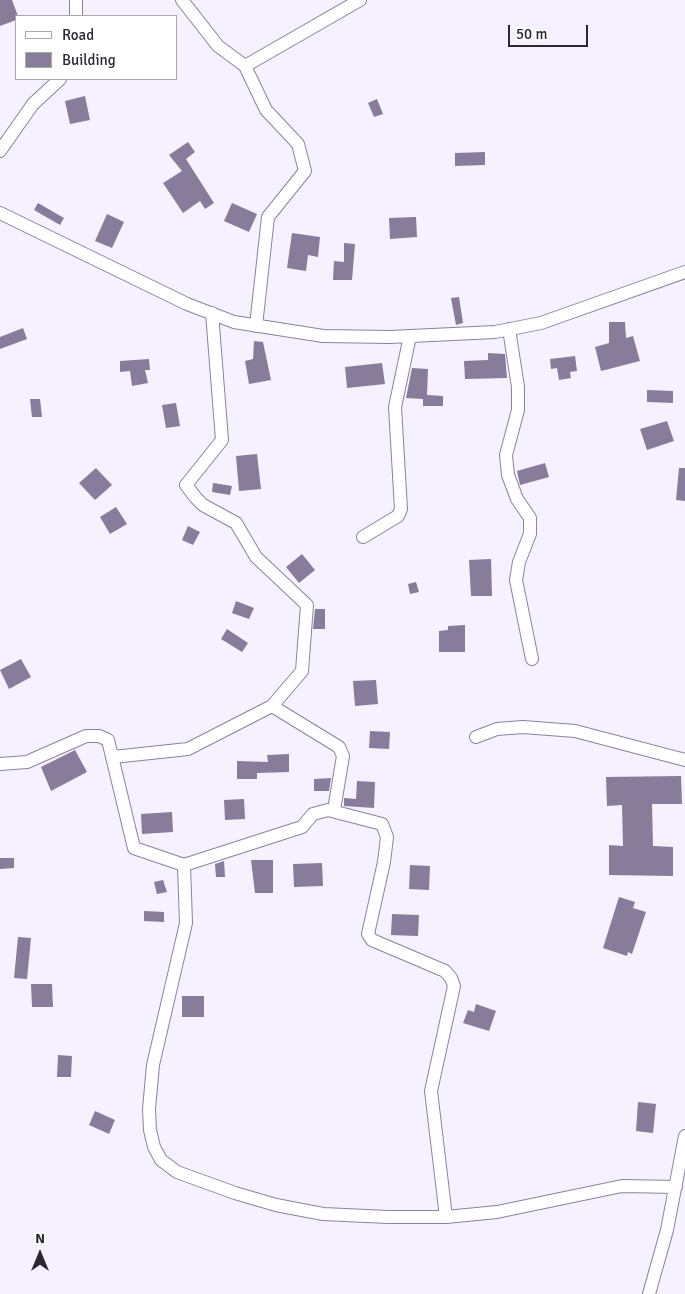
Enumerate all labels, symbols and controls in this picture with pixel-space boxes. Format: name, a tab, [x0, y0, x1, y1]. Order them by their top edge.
legend	[15, 15, 178, 80]
scale bar	[510, 15, 590, 47]
text: 50 m	[516, 25, 547, 43]
text: Road	[62, 26, 94, 44]
text: Building	[62, 51, 116, 69]
north arrow	[15, 1229, 65, 1279]
text: N	[35, 1230, 45, 1247]

